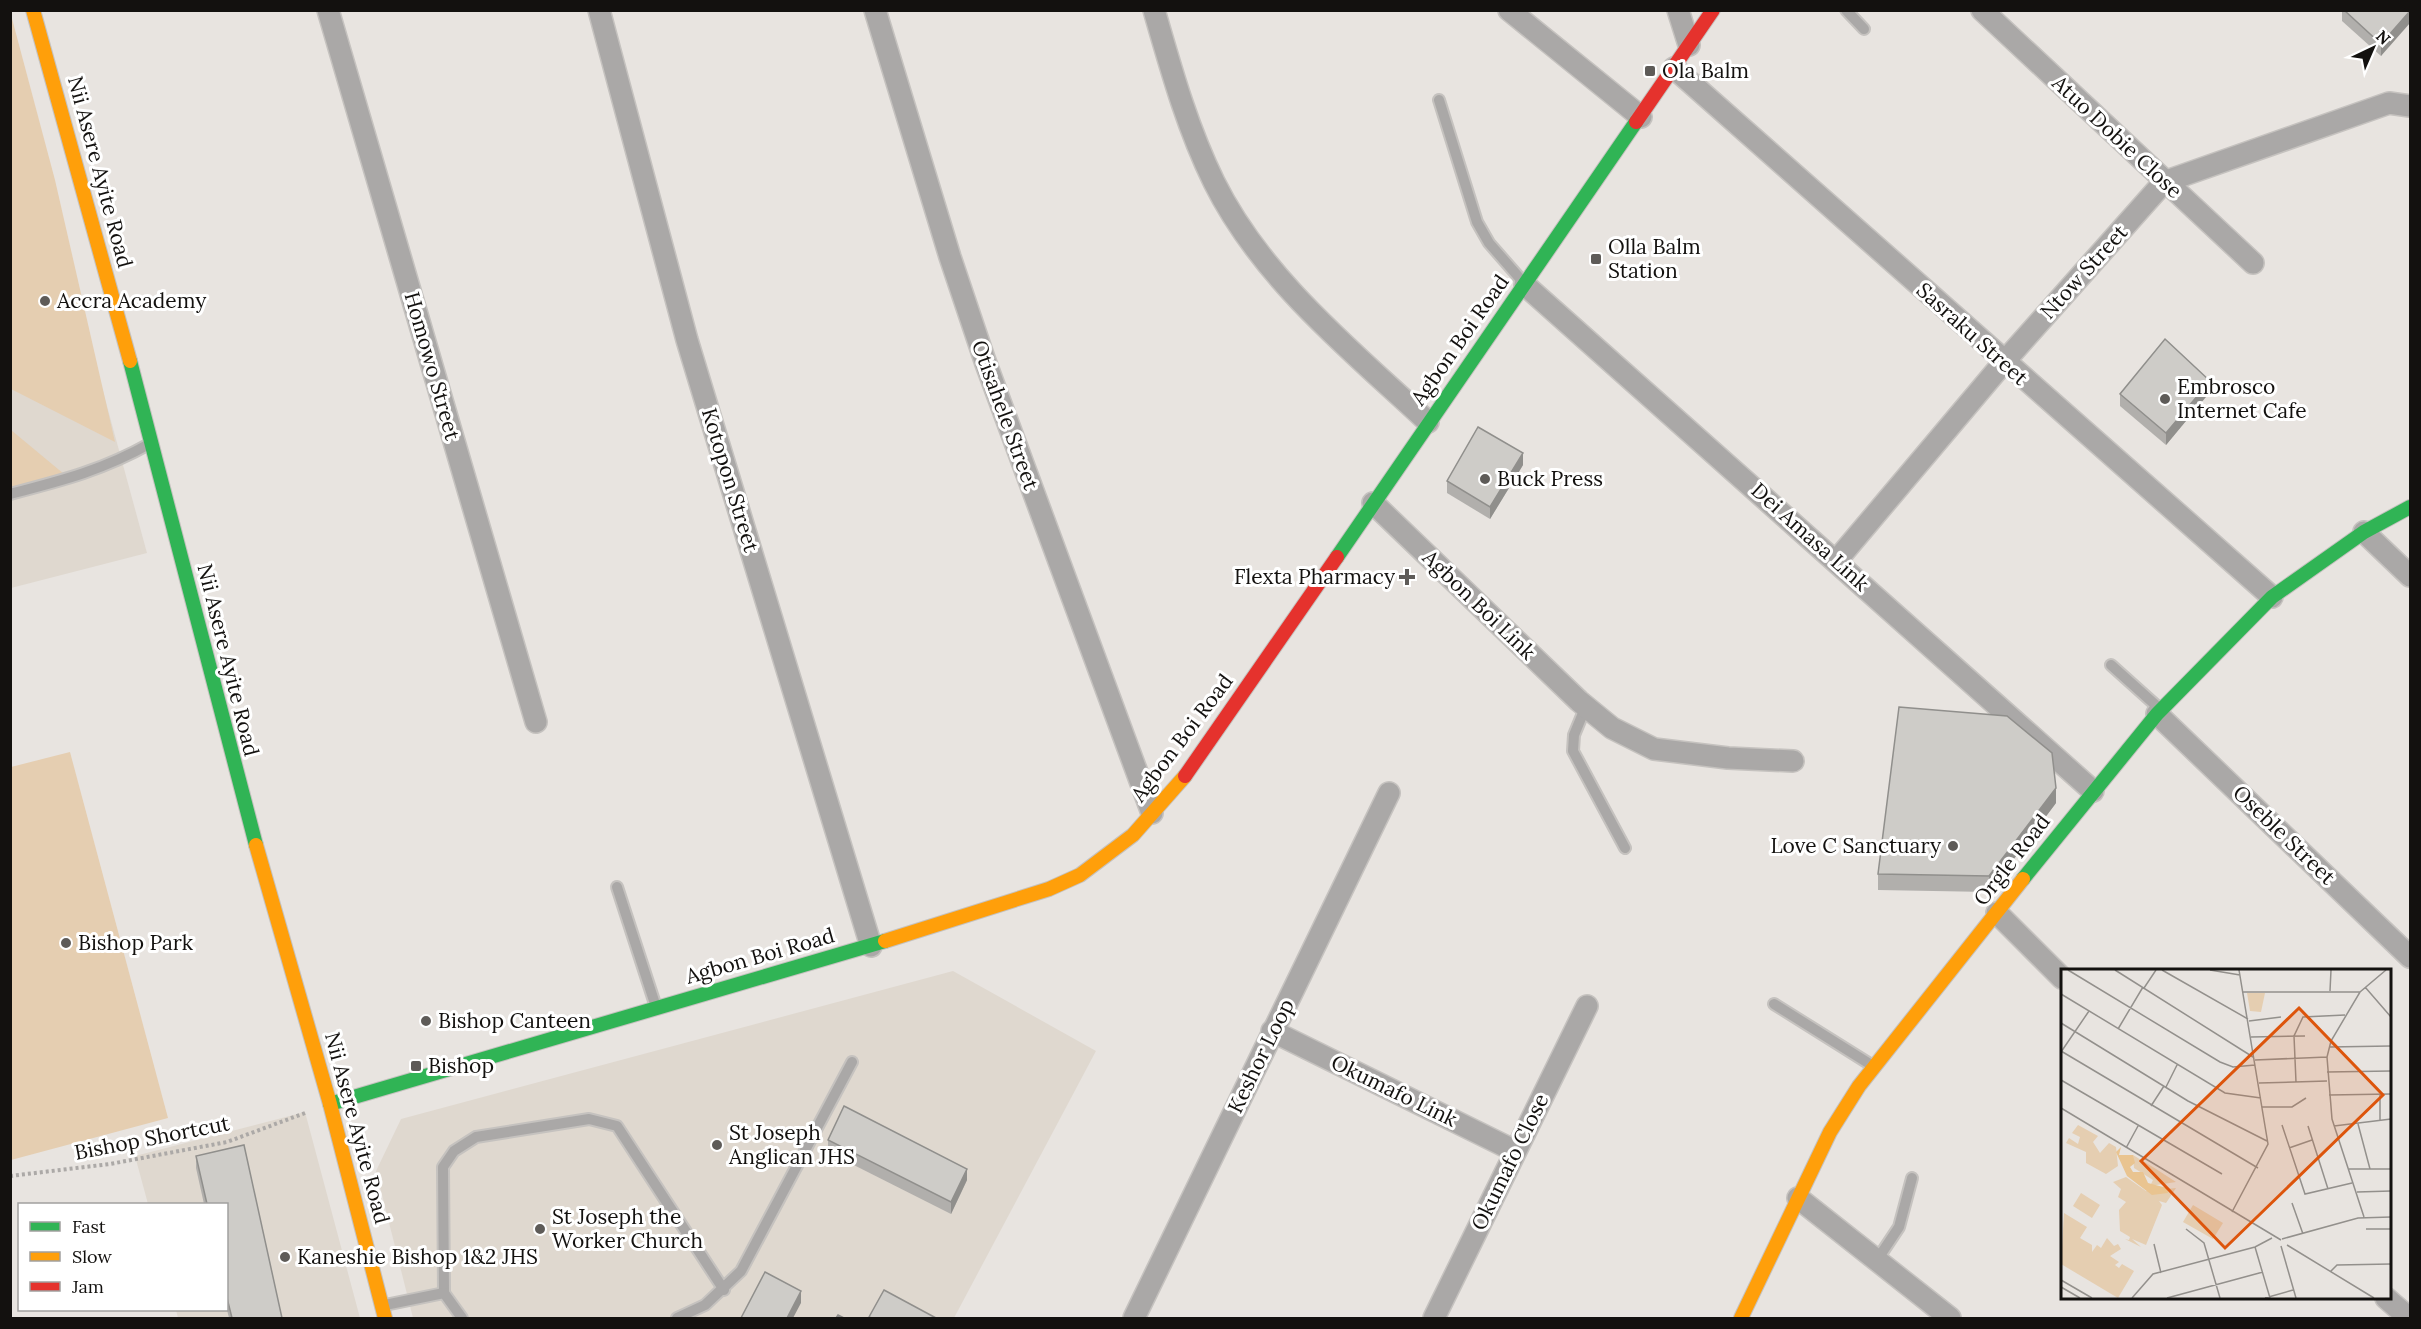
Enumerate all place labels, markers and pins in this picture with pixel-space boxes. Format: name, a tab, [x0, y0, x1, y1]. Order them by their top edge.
place label: Ola Balm	[1662, 57, 1749, 84]
marker: Ola Balm	[1643, 64, 1657, 78]
place label: Olla Balm Station	[1608, 233, 1701, 284]
marker: Olla Balm Station	[1589, 252, 1603, 266]
place label: Accra Academy	[56, 287, 206, 314]
marker: Accra Academy	[38, 294, 52, 308]
place label: Embrosco Internet Cafe	[2177, 373, 2307, 424]
marker: Embrosco Internet Cafe	[2158, 392, 2172, 406]
place label: Buck Press	[1497, 465, 1603, 492]
marker: Buck Press	[1478, 472, 1492, 486]
place label: Flexta Pharmacy	[1234, 563, 1395, 590]
marker: Flexta Pharmacy	[1400, 570, 1414, 584]
place label: Love C Sanctuary	[1770, 832, 1941, 859]
marker: Love C Sanctuary	[1946, 839, 1960, 853]
place label: Bishop Park	[78, 929, 194, 956]
marker: Bishop Park	[59, 936, 73, 950]
place label: Bishop Canteen	[438, 1007, 591, 1034]
marker: Bishop Canteen	[419, 1014, 433, 1028]
place label: Bishop	[428, 1052, 494, 1079]
marker: Bishop	[409, 1059, 423, 1073]
place label: St Joseph Anglican JHS	[728, 1119, 855, 1170]
marker: St Joseph Anglican JHS	[710, 1138, 724, 1152]
place label: St Joseph the Worker Church	[552, 1203, 703, 1254]
marker: St Joseph the Worker Church	[533, 1222, 547, 1236]
place label: Kaneshie Bishop 1&2 JHS	[297, 1243, 538, 1270]
marker: Kaneshie Bishop 1&2 JHS	[278, 1250, 292, 1264]

